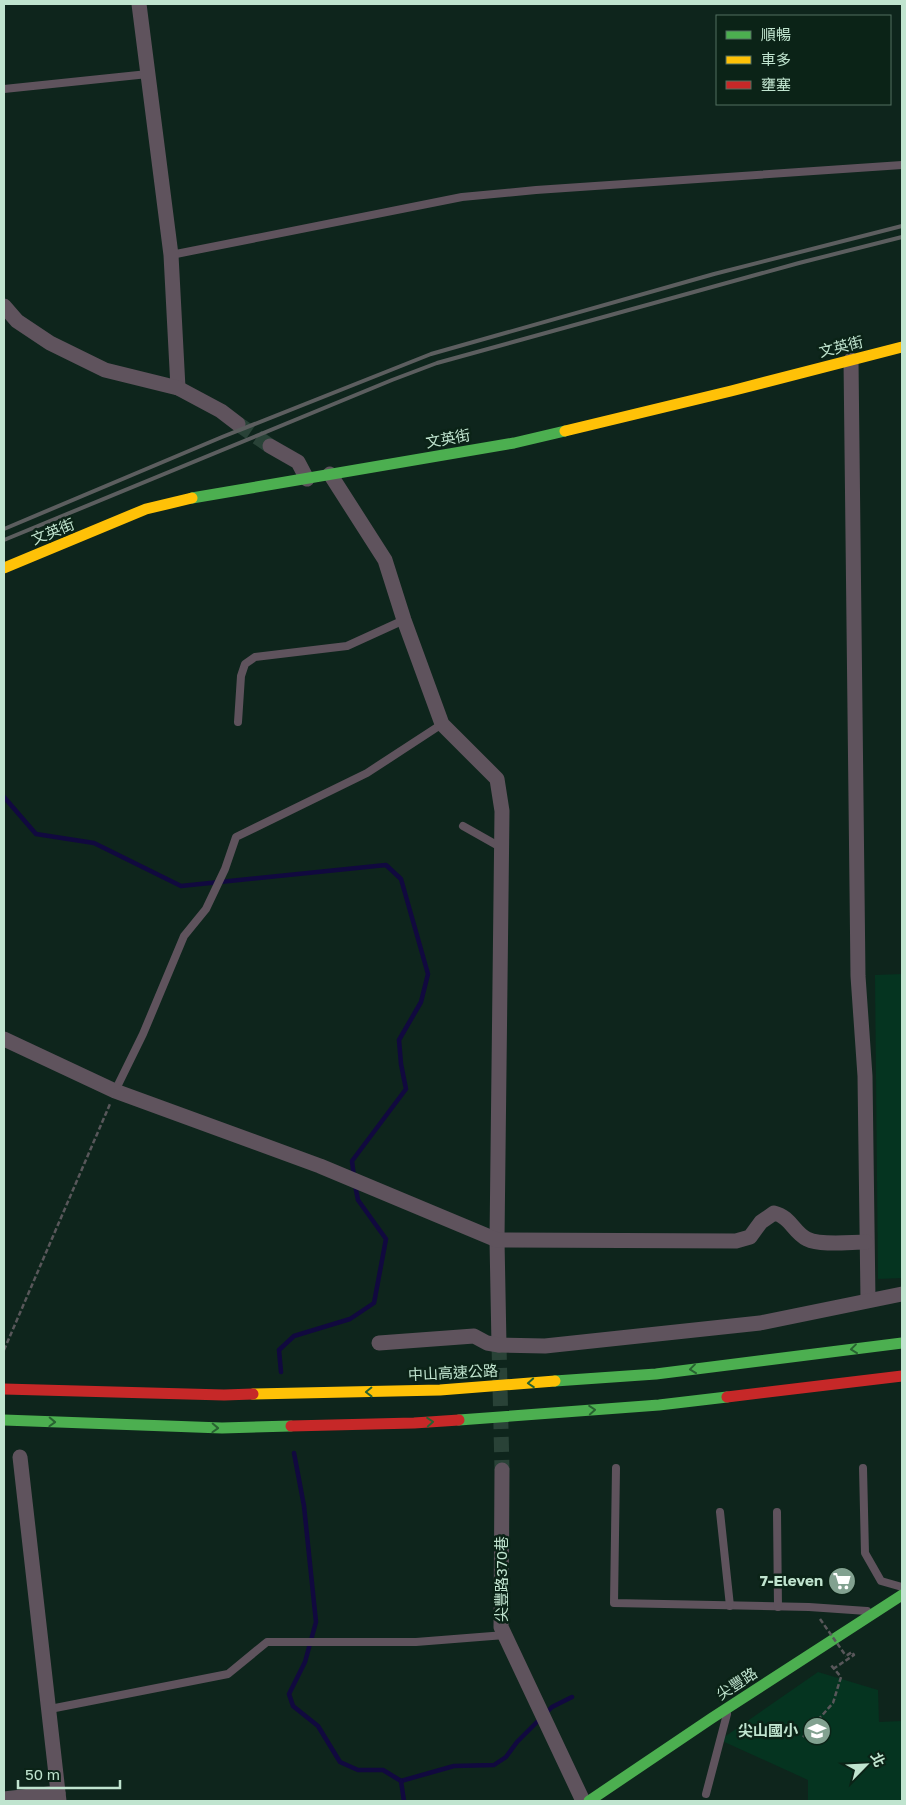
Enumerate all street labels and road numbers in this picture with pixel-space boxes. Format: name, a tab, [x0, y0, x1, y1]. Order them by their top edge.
street label: 文英街	[817, 332, 865, 360]
street label: 文英街	[424, 425, 472, 451]
street label: 文英街	[28, 514, 77, 548]
street label: 中山高速公路	[408, 1361, 498, 1383]
street label: 尖豐路370巷	[492, 1536, 510, 1622]
street label: 尖豐路	[713, 1663, 760, 1703]

